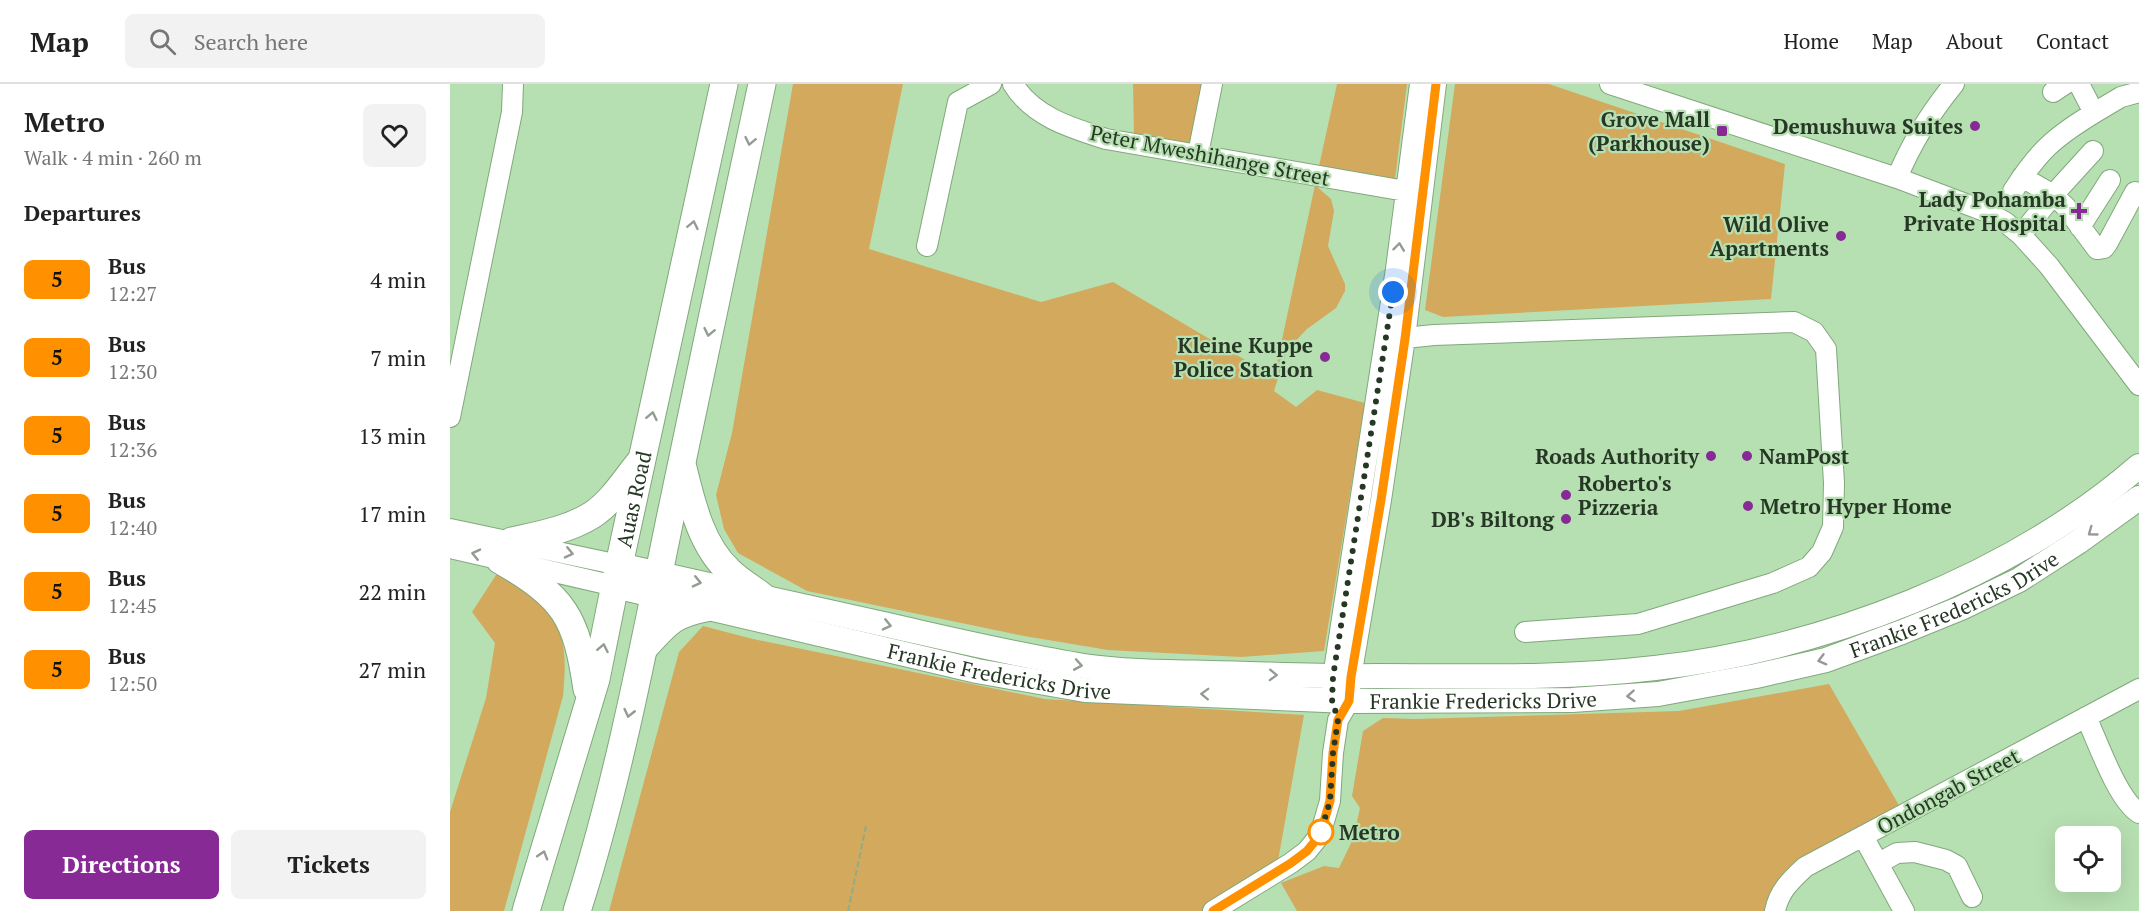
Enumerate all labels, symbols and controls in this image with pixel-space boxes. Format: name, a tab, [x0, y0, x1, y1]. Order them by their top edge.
search box	[125, 14, 545, 68]
text: Map	[30, 23, 89, 60]
icon: search	[146, 25, 179, 58]
text: Search here	[194, 27, 308, 56]
text: Home	[1783, 27, 1839, 55]
text: Map	[1872, 27, 1913, 55]
text: About	[1946, 27, 2003, 55]
text: Contact	[2036, 27, 2109, 55]
text: Metro	[24, 103, 105, 140]
button: heart	[363, 104, 426, 167]
place label: Grove Mall (Parkhouse)	[1588, 105, 1710, 157]
place label: Demushuwa Suites	[1773, 112, 1963, 140]
street label: Peter Mweshihange Street	[1088, 118, 1332, 192]
marker: Demushuwa Suites	[1968, 119, 1982, 133]
marker: Grove Mall (Parkhouse)	[1715, 124, 1729, 138]
one-way arrow	[744, 136, 757, 146]
text: Walk · 4 min · 260 m	[24, 144, 202, 171]
place label: Lady Pohamba Private Hospital	[1903, 185, 2066, 237]
text: Departures	[24, 198, 141, 227]
marker: Lady Pohamba Private Hospital	[2070, 202, 2088, 220]
place label: Wild Olive Apartments	[1710, 210, 1829, 262]
one-way arrow	[686, 220, 699, 230]
marker: Wild Olive Apartments	[1834, 229, 1848, 243]
one-way arrow	[1392, 242, 1405, 252]
text: Bus	[108, 251, 146, 280]
text: 5	[51, 265, 63, 293]
text: 4 min	[370, 265, 426, 294]
your location	[1378, 277, 1408, 307]
text: 12:27	[108, 280, 157, 307]
one-way arrow	[703, 327, 716, 337]
text: Bus	[108, 329, 146, 358]
place label: Kleine Kuppe Police Station	[1174, 331, 1313, 383]
text: 5	[51, 343, 63, 371]
text: 7 min	[370, 343, 426, 372]
marker: Kleine Kuppe Police Station	[1318, 350, 1332, 364]
text: 12:30	[108, 358, 157, 385]
text: Bus	[108, 407, 146, 436]
one-way arrow	[645, 411, 658, 421]
text: 5	[51, 421, 63, 449]
text: 13 min	[359, 421, 426, 450]
text: 12:36	[108, 436, 157, 463]
place label: Roads Authority	[1535, 442, 1700, 470]
place label: NamPost	[1759, 442, 1850, 470]
street label: Auas Road	[609, 448, 658, 550]
marker: Roads Authority	[1704, 449, 1718, 463]
marker: NamPost	[1740, 449, 1754, 463]
place label: Roberto's Pizzeria	[1578, 469, 1672, 521]
text: Bus	[108, 485, 146, 514]
marker: Roberto's Pizzeria	[1559, 488, 1573, 502]
place label: Metro Hyper Home	[1760, 492, 1952, 520]
text: 5	[51, 499, 63, 527]
text: 17 min	[359, 499, 426, 528]
marker: Metro Hyper Home	[1741, 499, 1755, 513]
place label: DB's Biltong	[1431, 505, 1555, 533]
marker: DB's Biltong	[1559, 512, 1573, 526]
text: 12:40	[108, 514, 157, 541]
one-way arrow	[2087, 525, 2098, 536]
street label: Frankie Fredericks Drive	[1846, 544, 2064, 664]
one-way arrow	[564, 546, 574, 559]
one-way arrow	[471, 548, 481, 561]
text: Bus	[108, 563, 146, 592]
one-way arrow	[692, 575, 702, 588]
text: 5	[51, 577, 63, 605]
text: 22 min	[359, 577, 426, 606]
text: 12:45	[108, 592, 157, 619]
one-way arrow	[882, 618, 892, 631]
street label: Frankie Fredericks Drive	[885, 636, 1112, 705]
text: Bus	[108, 641, 146, 670]
one-way arrow	[596, 643, 609, 653]
one-way arrow	[1817, 653, 1828, 665]
text: 5	[51, 655, 63, 683]
text: 27 min	[359, 655, 426, 684]
one-way arrow	[1073, 658, 1083, 670]
one-way arrow	[1268, 668, 1277, 681]
text: 12:50	[108, 670, 157, 697]
street label: Frankie Fredericks Drive	[1370, 684, 1598, 715]
one-way arrow	[1200, 687, 1209, 700]
one-way arrow	[1626, 689, 1635, 702]
one-way arrow	[624, 708, 637, 718]
street label: Ondongab Street	[1872, 741, 2025, 840]
place label: Metro	[1339, 818, 1400, 846]
marker: Metro	[1308, 819, 1334, 845]
map controls	[2055, 826, 2121, 892]
button: locate	[2055, 826, 2121, 892]
button: Directions	[24, 830, 219, 899]
button: Tickets	[231, 830, 426, 899]
one-way arrow	[536, 850, 548, 861]

